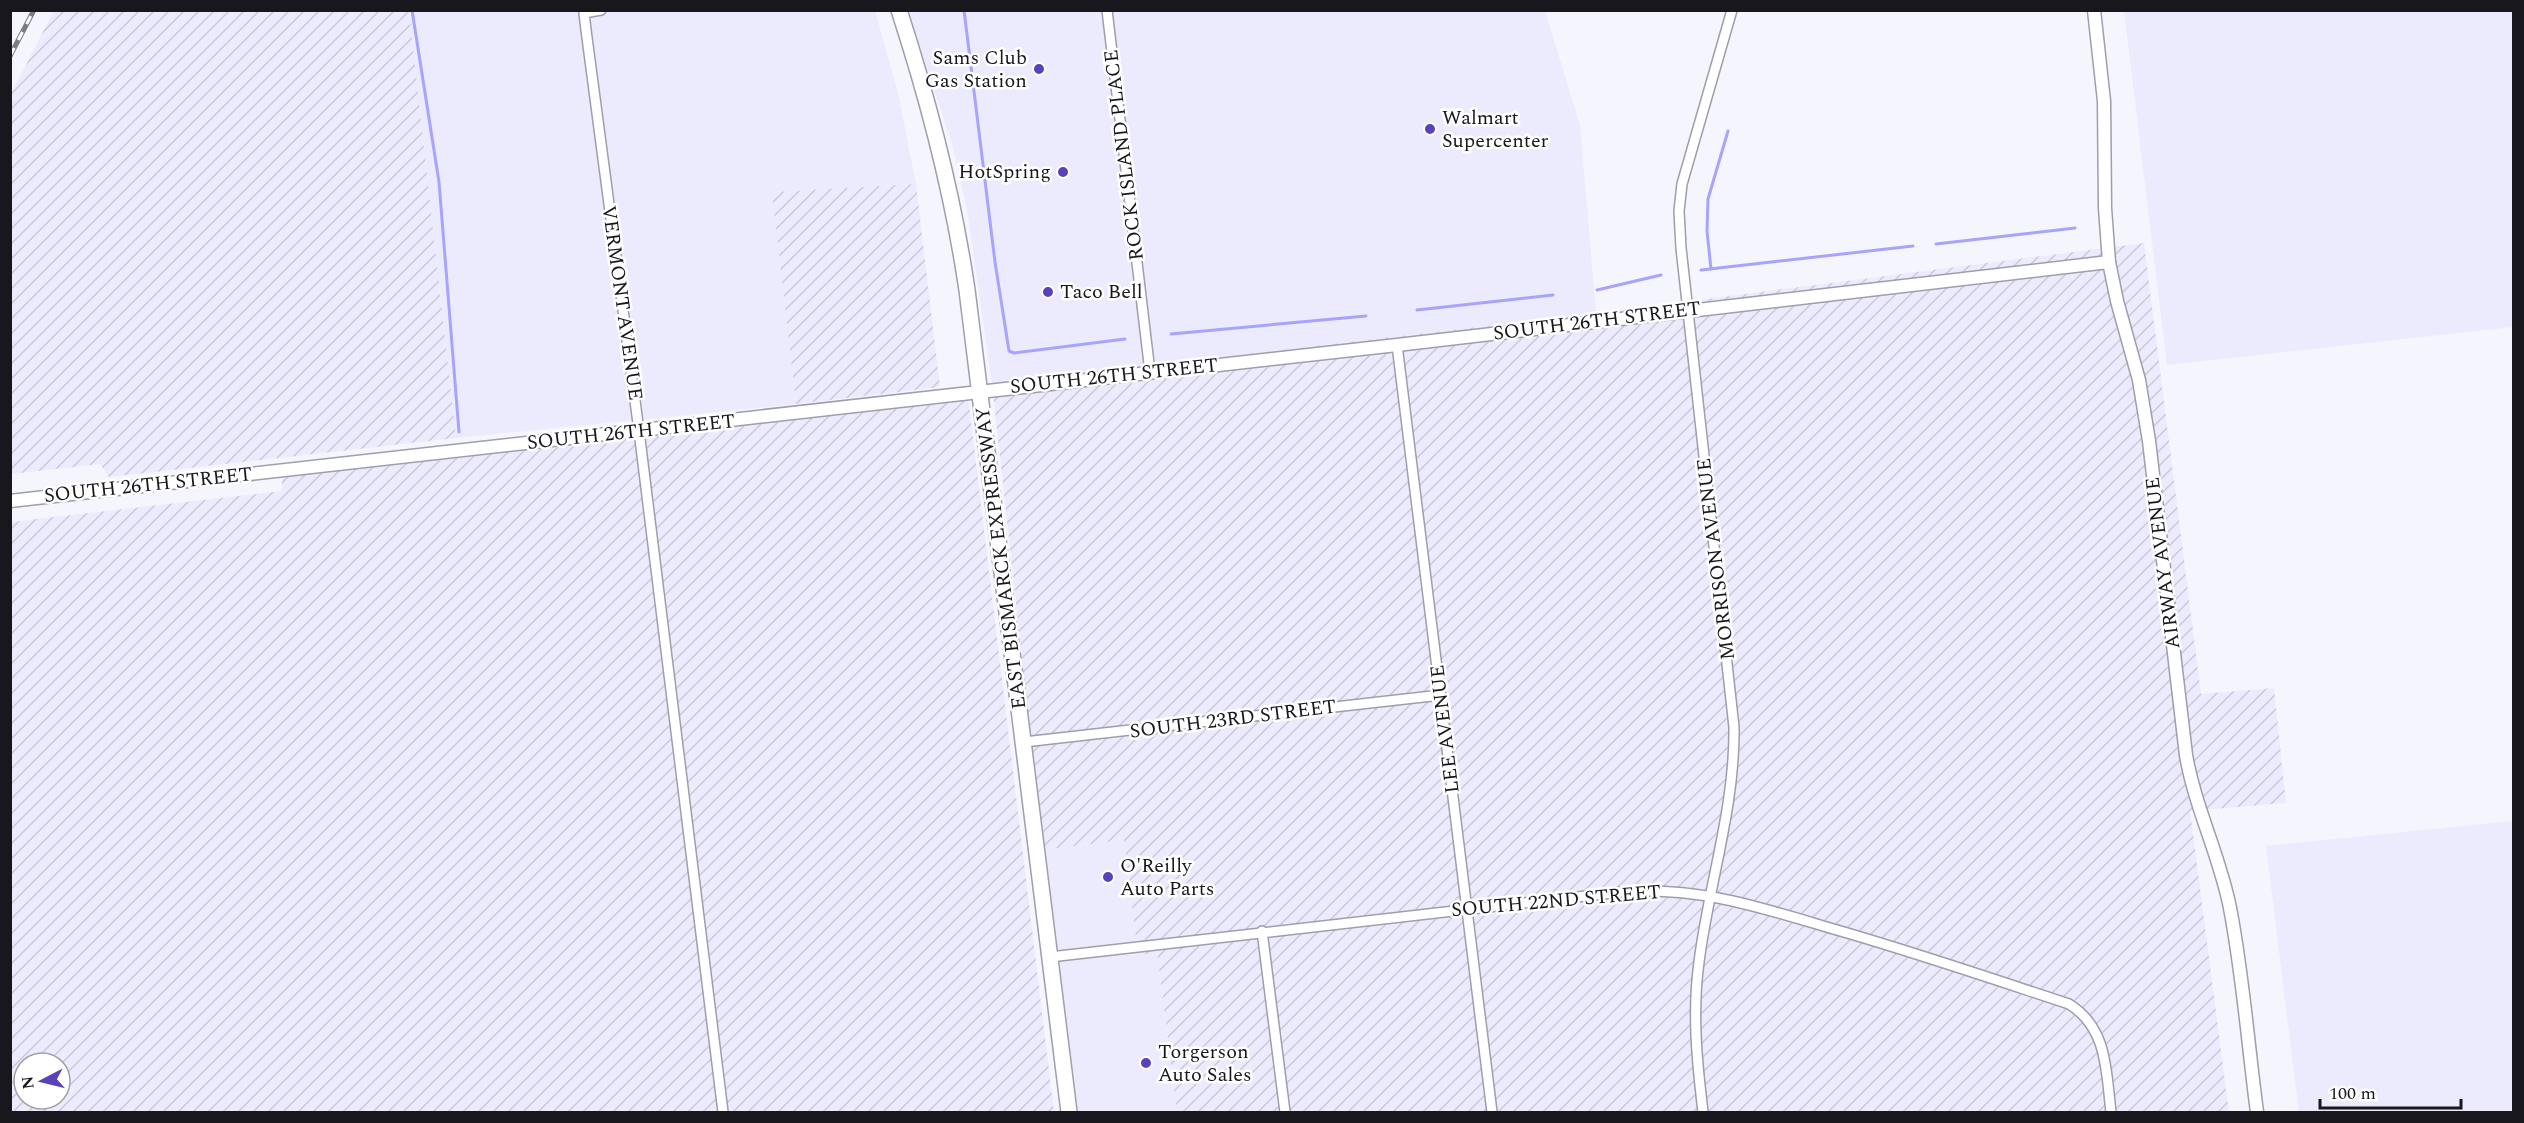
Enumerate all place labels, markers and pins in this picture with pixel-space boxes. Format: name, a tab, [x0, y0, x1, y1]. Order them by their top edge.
place label: Sams Club Gas Station	[925, 43, 1027, 96]
marker: Sams Club Gas Station	[1032, 62, 1046, 76]
place label: Walmart Supercenter	[1442, 103, 1549, 156]
marker: Walmart Supercenter	[1423, 122, 1437, 136]
place label: HotSpring	[958, 157, 1051, 187]
marker: HotSpring	[1056, 165, 1070, 179]
place label: Taco Bell	[1060, 277, 1143, 307]
marker: Taco Bell	[1041, 285, 1055, 299]
place label: O'Reilly Auto Parts	[1120, 851, 1215, 904]
marker: O'Reilly Auto Parts	[1101, 870, 1115, 884]
place label: Torgerson Auto Sales	[1158, 1037, 1252, 1090]
marker: Torgerson Auto Sales	[1139, 1056, 1153, 1070]

